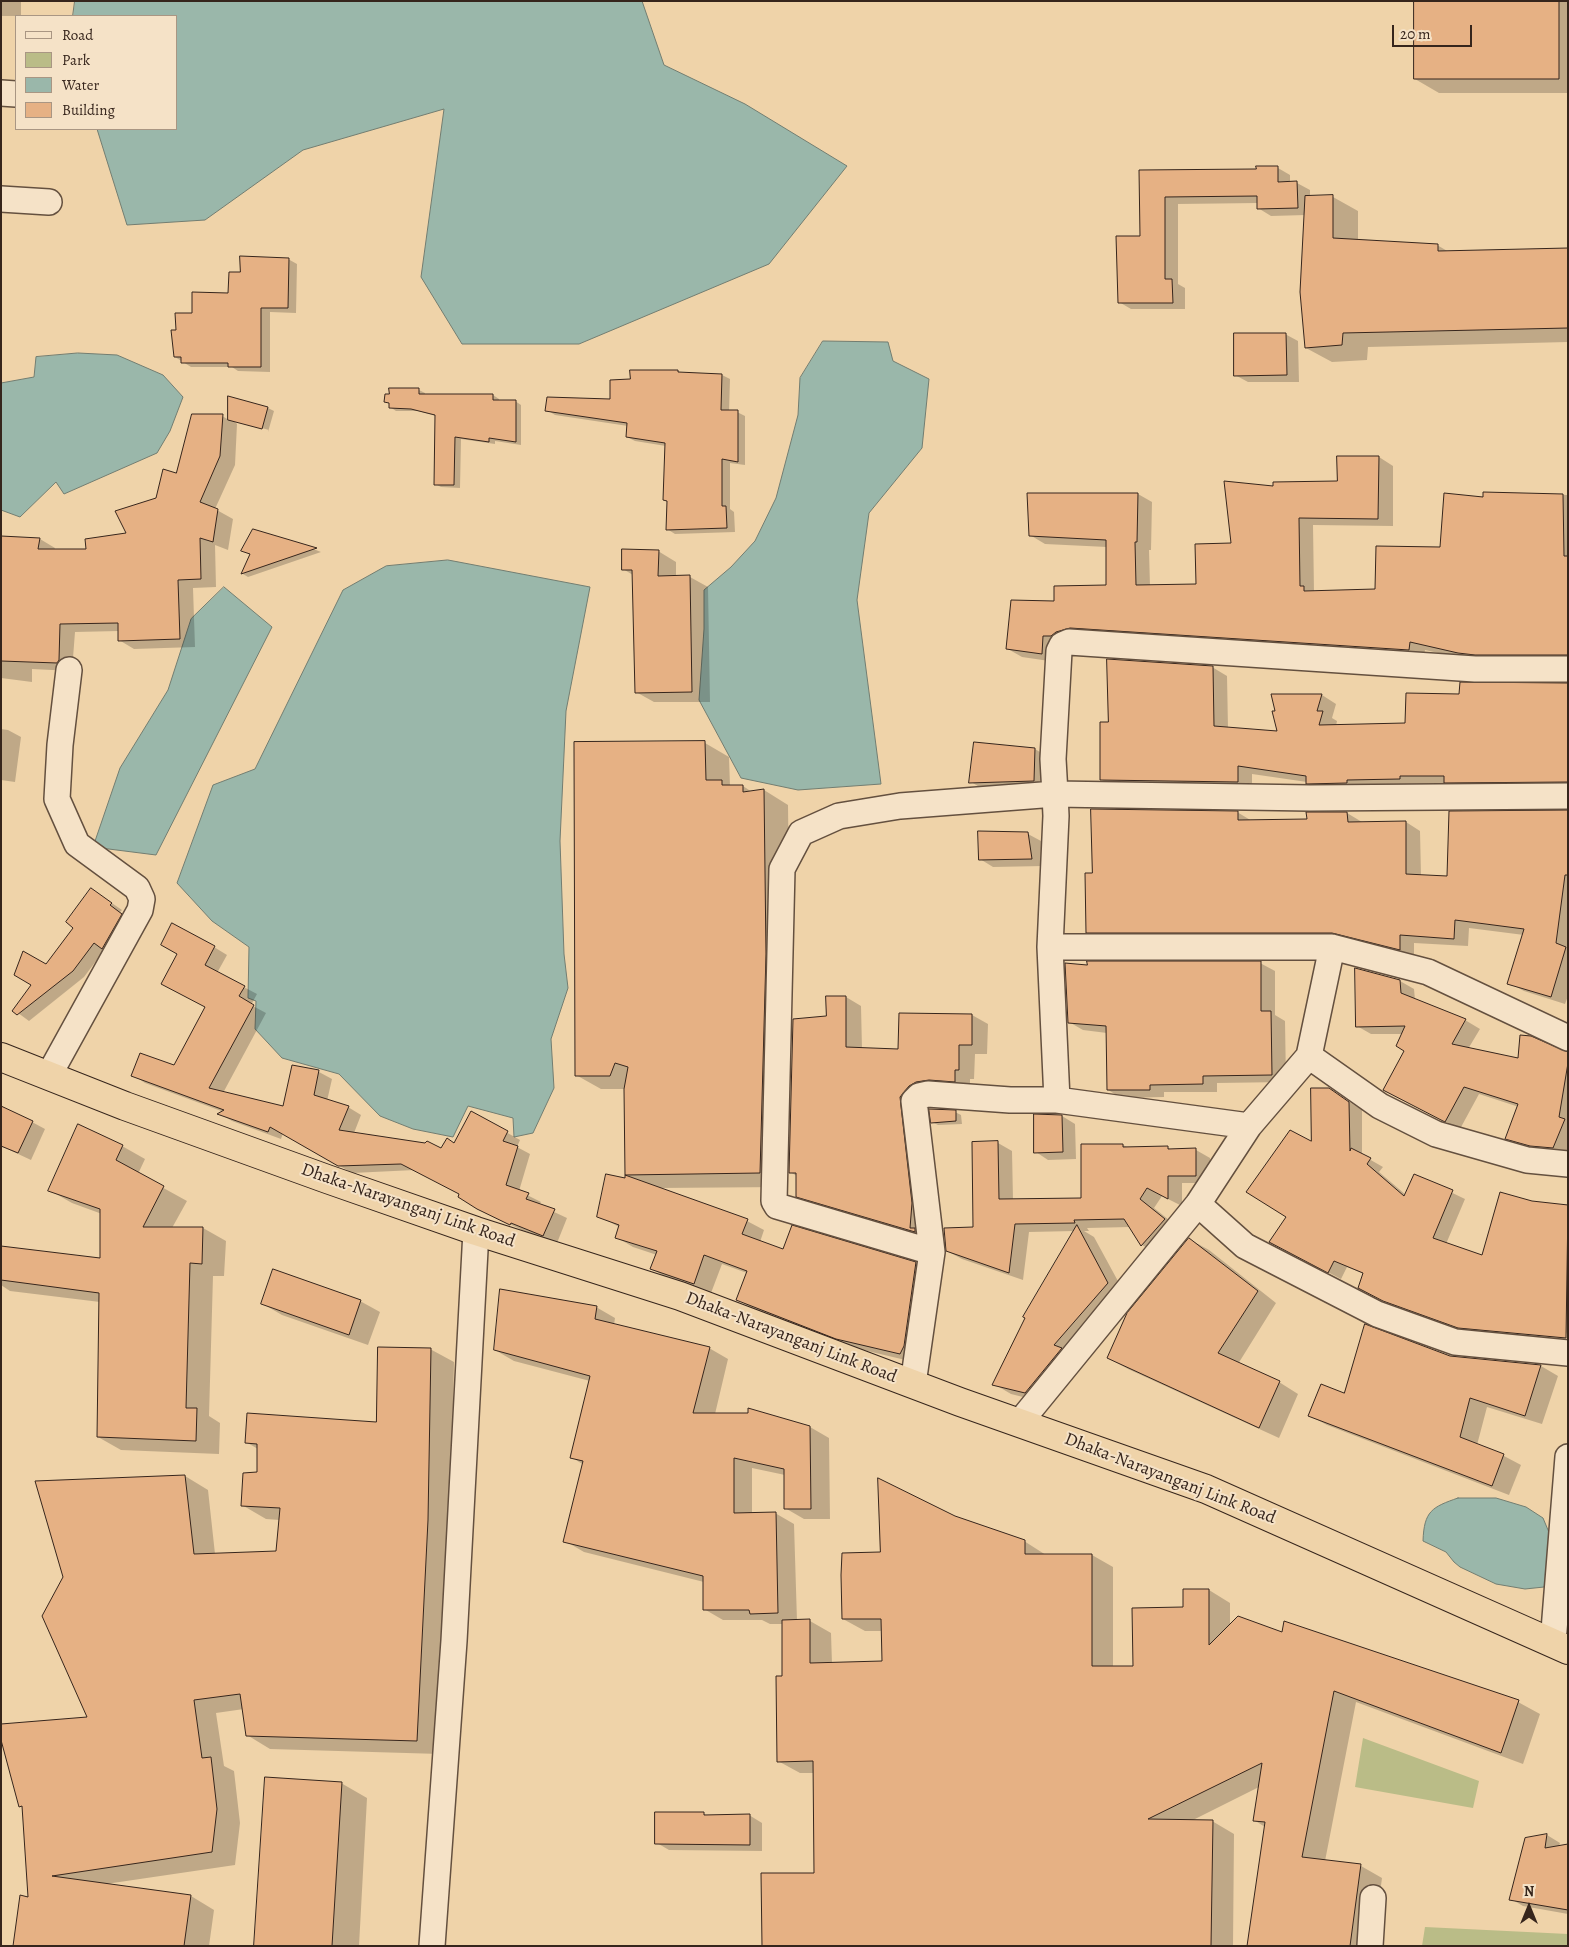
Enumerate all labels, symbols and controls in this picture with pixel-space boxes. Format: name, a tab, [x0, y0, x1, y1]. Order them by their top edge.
legend	[15, 15, 178, 130]
scale bar	[1394, 15, 1474, 47]
text: 20 m	[1400, 24, 1431, 44]
text: Road	[62, 25, 93, 45]
text: Park	[62, 50, 90, 70]
text: Water	[62, 75, 99, 95]
text: Building	[62, 100, 115, 120]
street label: Dhaka-Narayanganj Link Road	[298, 1159, 518, 1253]
street label: Dhaka-Narayanganj Link Road	[682, 1288, 900, 1388]
street label: Dhaka-Narayanganj Link Road	[1061, 1429, 1279, 1529]
north arrow	[1504, 1882, 1554, 1932]
text: N	[1524, 1882, 1534, 1901]

